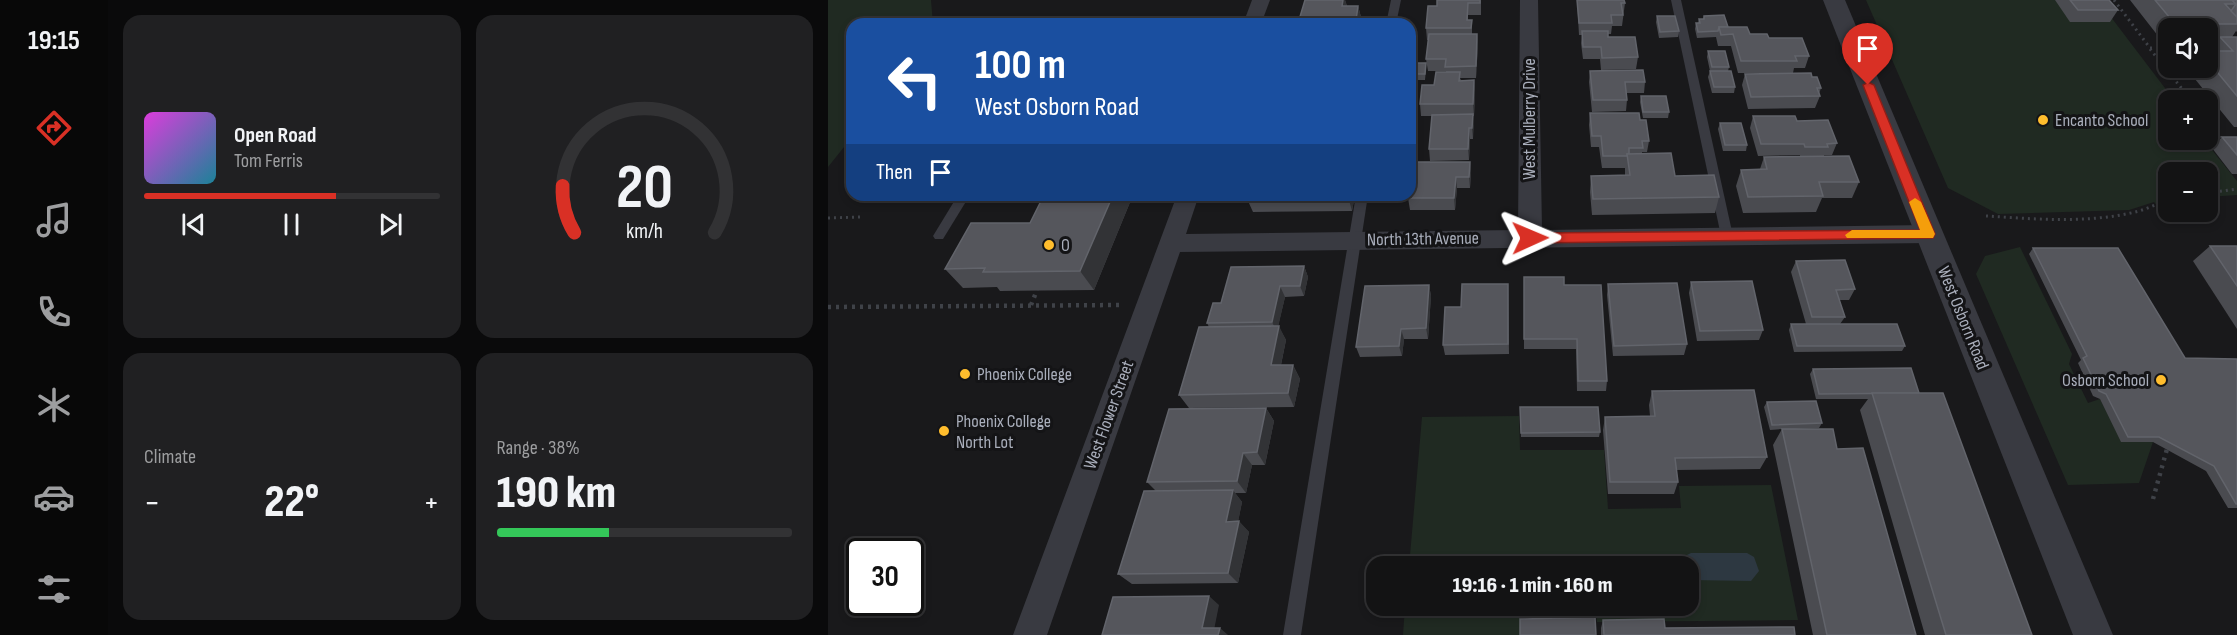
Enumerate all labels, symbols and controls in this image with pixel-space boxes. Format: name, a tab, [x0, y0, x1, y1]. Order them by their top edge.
map controls	[2158, 18, 2218, 222]
button: sound	[2158, 18, 2218, 78]
pin	[1842, 23, 1893, 85]
text: 19:15	[28, 25, 80, 57]
icon: arrive	[1851, 32, 1884, 65]
text: 100 m	[975, 40, 1066, 91]
icon: left	[876, 42, 954, 120]
street label: West Mulberry Drive	[1519, 58, 1540, 180]
button: +	[2158, 90, 2218, 150]
text: West Osborn Road	[975, 91, 1139, 123]
icon: directions	[33, 107, 75, 149]
place label: Encanto School	[2055, 110, 2148, 131]
marker: Encanto School	[2036, 113, 2050, 127]
text: Open Road	[234, 122, 316, 149]
text: Tom Ferris	[234, 149, 303, 173]
text: 20	[616, 152, 673, 227]
icon: arrive	[924, 156, 957, 189]
text: Then	[876, 159, 912, 186]
button: −	[2158, 162, 2218, 222]
icon: music	[33, 199, 75, 241]
position arrow	[1498, 206, 1562, 270]
icon: previous	[177, 208, 210, 241]
icon: pause	[275, 208, 308, 241]
icon: next	[374, 208, 407, 241]
text: km/h	[626, 220, 663, 245]
street label: North 13th Avenue	[1367, 228, 1479, 250]
place label: O	[1061, 235, 1070, 256]
marker: O	[1042, 238, 1056, 252]
street label: West Osborn Road	[1933, 263, 1993, 373]
icon: phone	[33, 291, 75, 333]
street label: West Flower Street	[1080, 357, 1139, 472]
place label: Phoenix College	[977, 364, 1072, 385]
marker: Phoenix College	[958, 367, 972, 381]
place label: Osborn School	[2062, 370, 2149, 391]
marker: Osborn School	[2154, 373, 2168, 387]
icon: climate	[33, 384, 75, 426]
place label: Phoenix College North Lot	[956, 411, 1051, 453]
marker: Phoenix College North Lot	[937, 424, 951, 438]
text: Range · 38%	[497, 436, 580, 460]
text: Climate	[144, 445, 196, 469]
text: 190 km	[497, 466, 616, 521]
text: 22°	[264, 475, 319, 530]
icon: car	[33, 476, 75, 518]
text: −	[144, 483, 160, 523]
text: +	[423, 483, 439, 523]
speed limit sign: 30	[846, 538, 924, 616]
icon: filters	[33, 568, 75, 610]
text: 19:16 · 1 min · 160 m	[1452, 572, 1613, 599]

